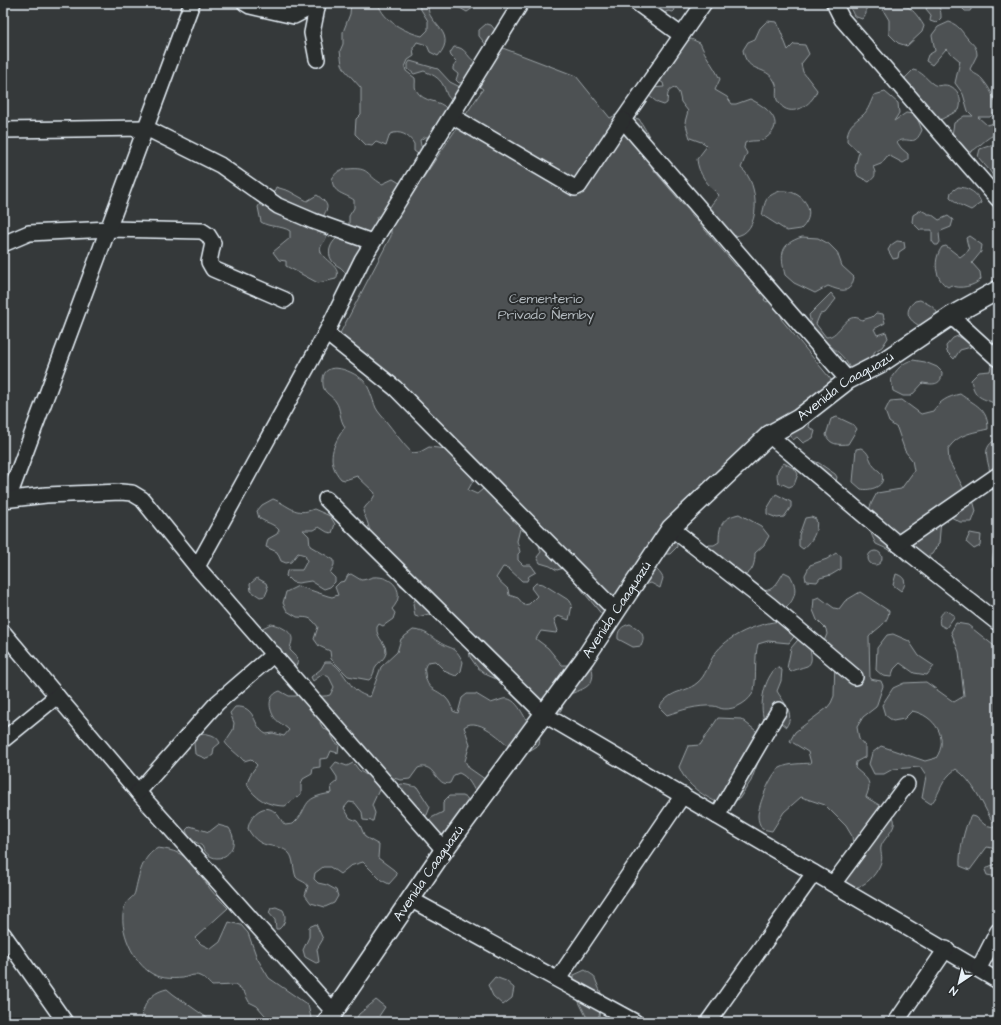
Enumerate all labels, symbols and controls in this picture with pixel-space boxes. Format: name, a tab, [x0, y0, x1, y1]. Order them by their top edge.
park label: Cementerio Privado Ñemby	[498, 289, 595, 325]
street label: Avenida Caaguazú	[793, 347, 898, 426]
street label: Avenida Caaguazú	[577, 557, 656, 662]
street label: Avenida Caaguazú	[388, 821, 469, 925]
north arrow	[939, 963, 979, 1003]
text: N	[946, 983, 961, 999]

